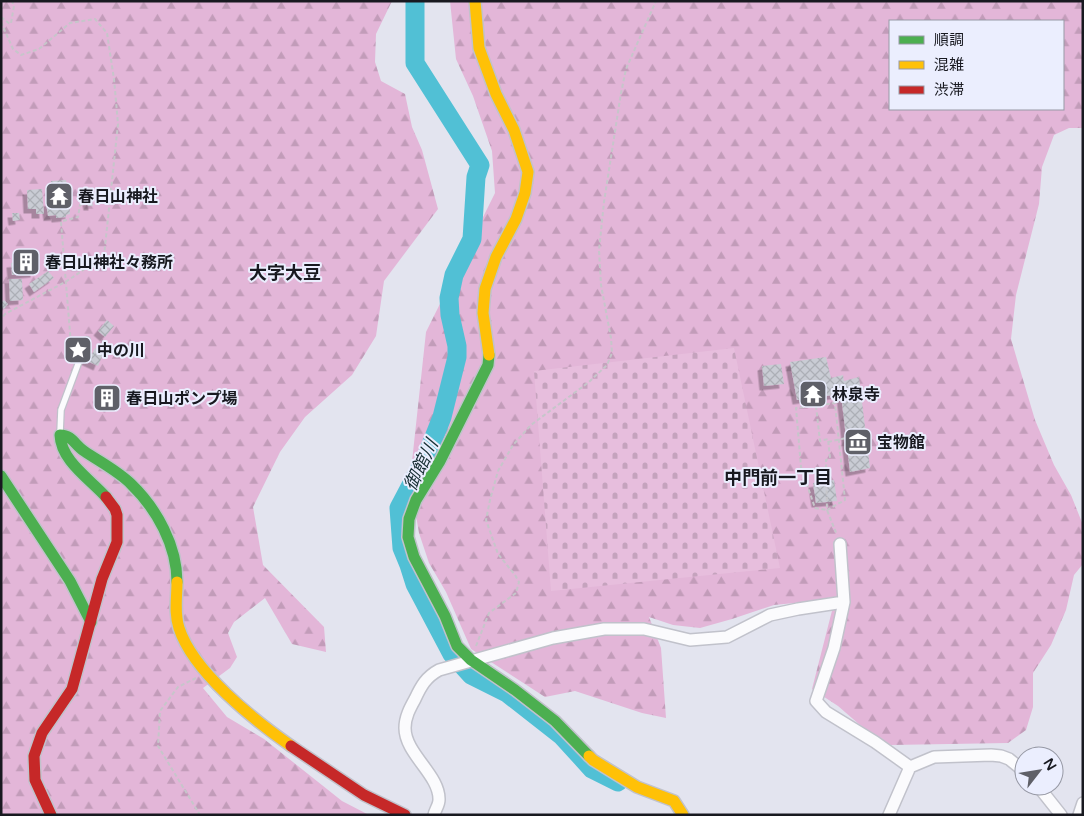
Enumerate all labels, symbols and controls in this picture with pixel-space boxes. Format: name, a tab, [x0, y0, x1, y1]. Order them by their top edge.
legend	[889, 20, 1064, 110]
text: 順調	[934, 31, 964, 49]
text: 混雑	[934, 56, 964, 74]
text: 渋滞	[934, 81, 964, 99]
temple icon: 春日山神社	[44, 181, 74, 211]
place label: 春日山神社	[78, 187, 158, 207]
building icon: 春日山神社々務所	[11, 247, 41, 277]
place label: 春日山神社々務所	[45, 253, 173, 273]
district label: 大字大豆	[249, 262, 321, 284]
place icon: 中の川	[63, 335, 93, 365]
place label: 中の川	[97, 341, 145, 361]
temple icon: 林泉寺	[798, 379, 828, 409]
building icon: 春日山ポンプ場	[92, 383, 122, 413]
place label: 林泉寺	[832, 385, 880, 405]
place label: 春日山ポンプ場	[126, 389, 238, 409]
museum icon: 宝物館	[843, 427, 873, 457]
place label: 宝物館	[877, 433, 925, 453]
water label: 御館川	[399, 434, 444, 494]
district label: 中門前一丁目	[724, 467, 832, 489]
north arrow	[1014, 746, 1064, 796]
text: N	[1040, 755, 1060, 774]

